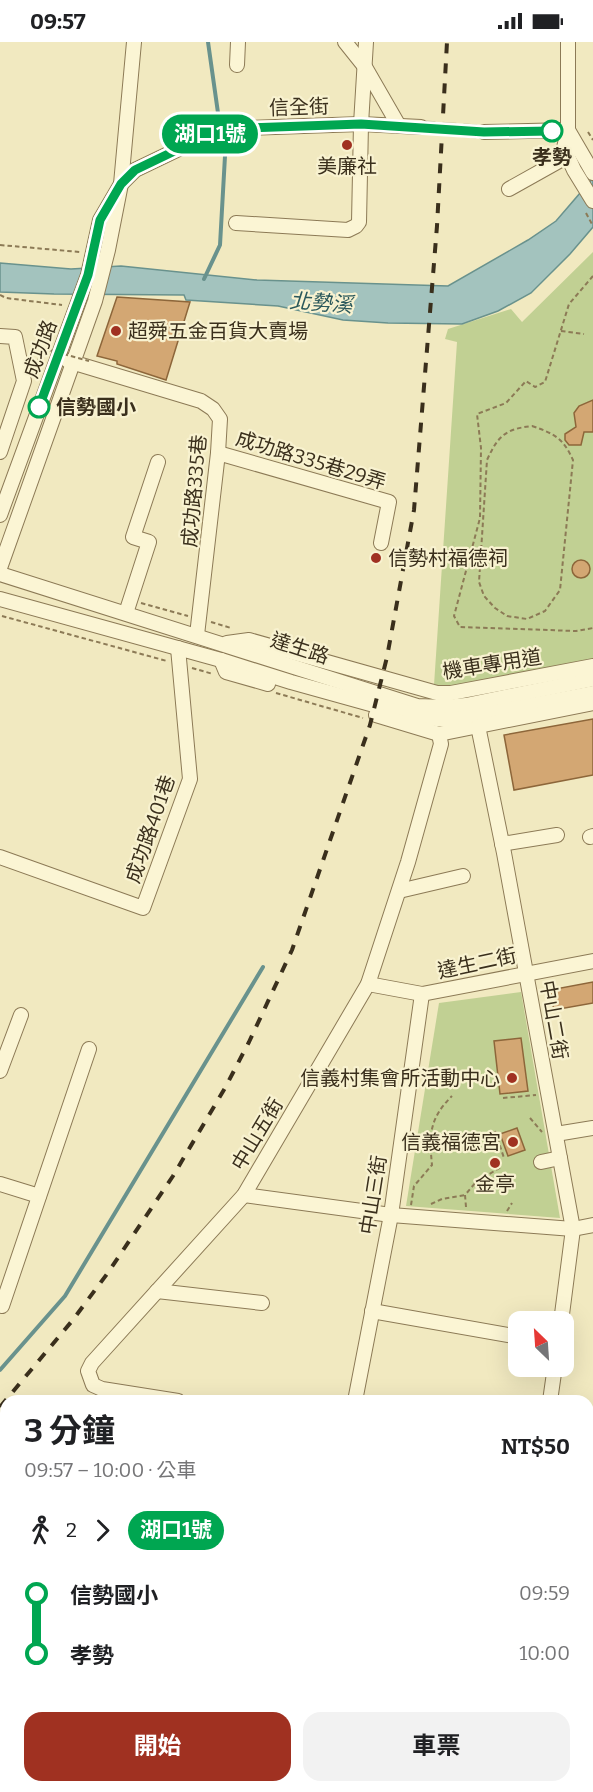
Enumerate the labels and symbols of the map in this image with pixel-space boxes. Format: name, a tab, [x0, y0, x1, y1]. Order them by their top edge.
street label: 信全街	[269, 94, 329, 120]
line badge: 湖口1號	[168, 114, 252, 154]
marker: 孝勢	[541, 120, 563, 142]
marker: 美廉社	[340, 138, 354, 152]
place label: 孝勢	[532, 145, 572, 169]
place label: 美廉社	[317, 154, 377, 178]
water label: 北勢溪	[289, 288, 356, 318]
street label: 成功路	[18, 317, 62, 381]
place label: 超舜五金百貨大賣場	[128, 319, 308, 343]
marker: 超舜五金百貨大賣場	[109, 324, 123, 338]
place label: 信勢國小	[56, 395, 136, 419]
marker: 信勢國小	[28, 396, 50, 418]
street label: 成功路335巷29弄	[233, 426, 389, 494]
street label: 成功路335巷	[177, 434, 211, 548]
place label: 信勢村福德祠	[388, 546, 508, 570]
marker: 信勢村福德祠	[369, 551, 383, 565]
street label: 達生路	[268, 627, 332, 669]
street label: 機車專用道	[441, 644, 543, 684]
street label: 成功路401巷	[120, 772, 180, 886]
street label: 達生二街	[435, 943, 519, 983]
street label: 中山二街	[535, 979, 573, 1061]
place label: 信義村集會所活動中心	[300, 1066, 500, 1090]
marker: 信義村集會所活動中心	[505, 1071, 519, 1085]
street label: 中山五街	[226, 1094, 288, 1174]
place label: 信義福德宮	[401, 1130, 501, 1154]
marker: 信義福德宮	[506, 1135, 520, 1149]
street label: 中山三街	[355, 1154, 391, 1236]
marker: 金亭	[488, 1156, 502, 1170]
place label: 金亭	[475, 1172, 515, 1196]
north arrow	[508, 1311, 574, 1377]

